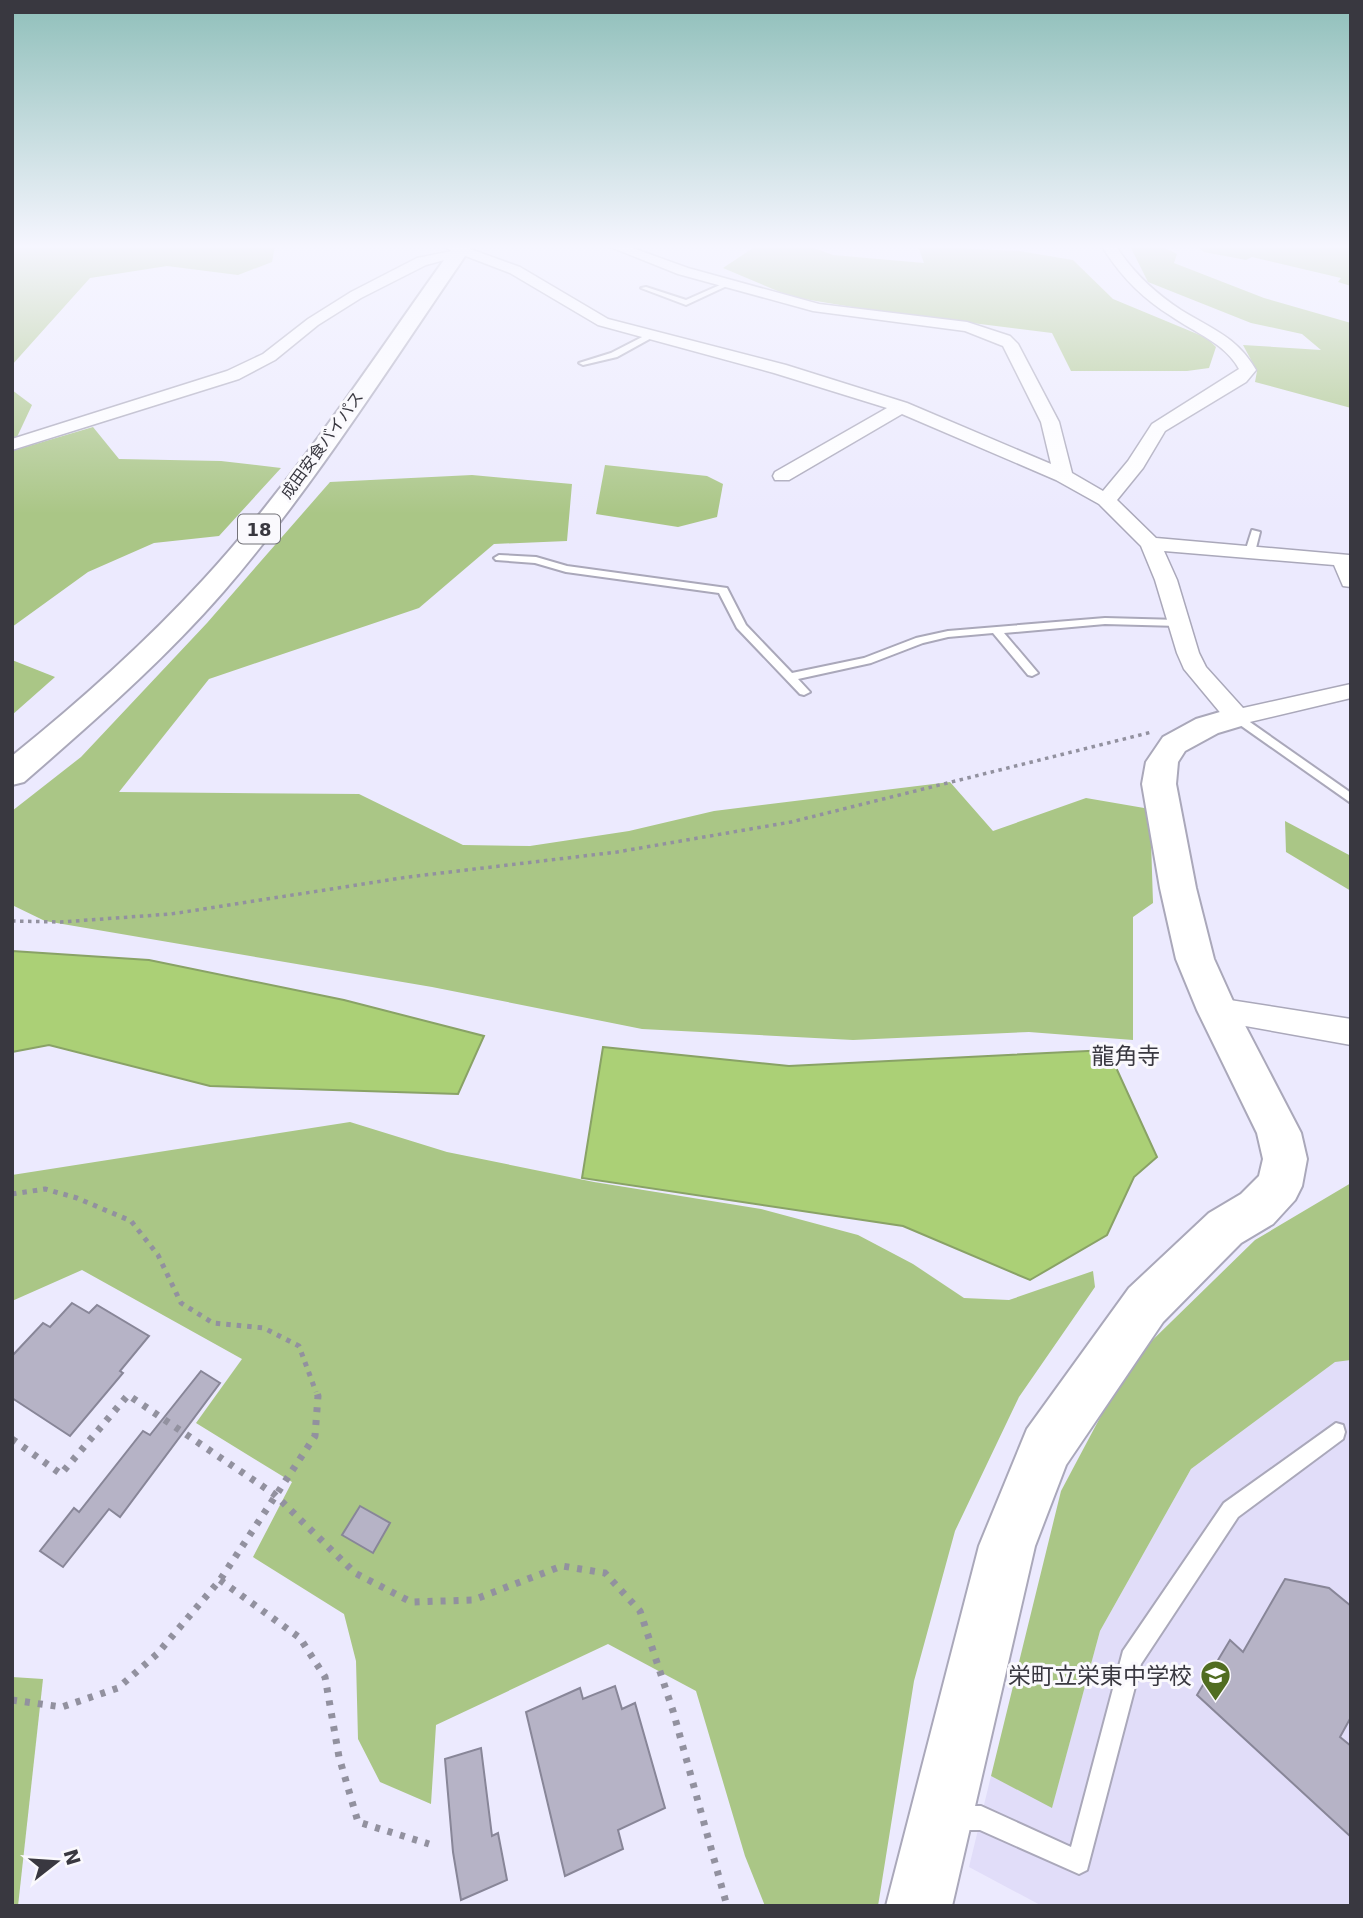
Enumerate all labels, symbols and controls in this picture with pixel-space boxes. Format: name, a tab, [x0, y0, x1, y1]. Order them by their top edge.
street label: 成田安食バイパス	[277, 388, 367, 502]
road number: 18	[238, 514, 280, 544]
district label: 龍角寺	[1092, 1043, 1161, 1069]
school or university icon: 栄町立栄東中学校	[1198, 1659, 1232, 1703]
place label: 栄町立栄東中学校	[1008, 1663, 1192, 1689]
north arrow	[21, 1827, 91, 1897]
text: N	[59, 1846, 85, 1868]

